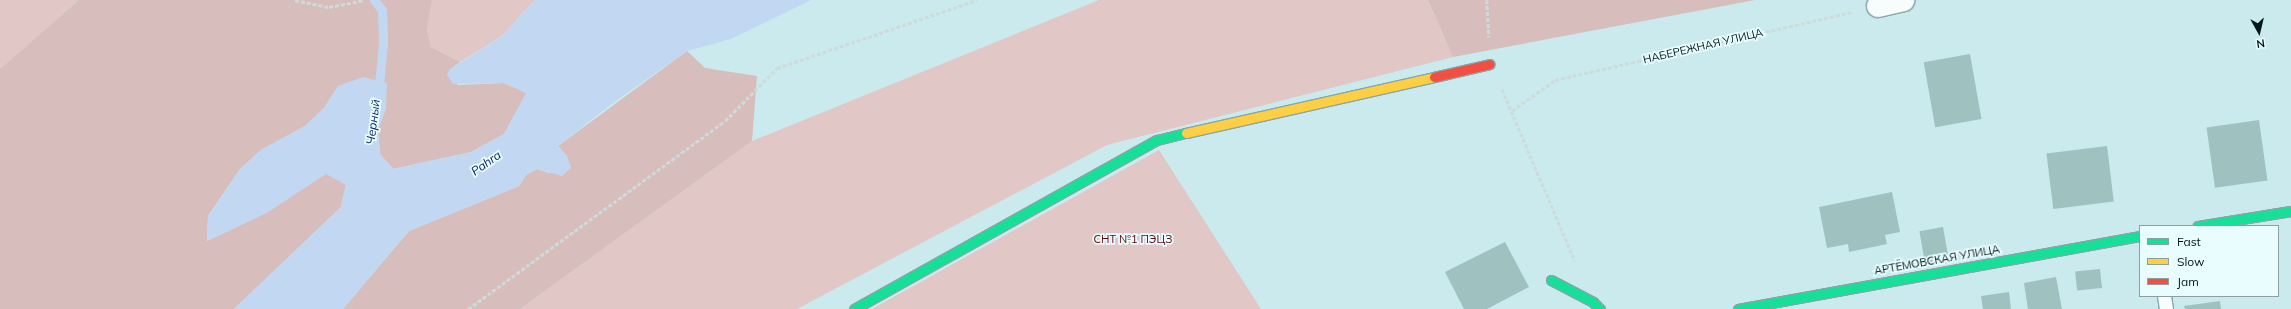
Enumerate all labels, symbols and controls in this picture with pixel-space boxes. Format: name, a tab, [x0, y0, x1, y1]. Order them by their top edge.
north arrow	[2239, 12, 2279, 52]
street label: НАБЕРЕЖНАЯ УЛИЦА	[1642, 26, 1764, 66]
text: N	[2256, 36, 2266, 51]
water label: Черный	[363, 99, 383, 145]
water label: Pahra	[468, 148, 504, 178]
legend	[2139, 225, 2279, 297]
park label: СНТ №1 ПЭЦЗ	[1094, 232, 1172, 246]
text: Fast	[2177, 234, 2201, 249]
street label: АРТЁМОВСКАЯ УЛИЦА	[1873, 242, 2001, 278]
text: Slow	[2177, 254, 2205, 269]
text: Jam	[2177, 274, 2199, 289]

